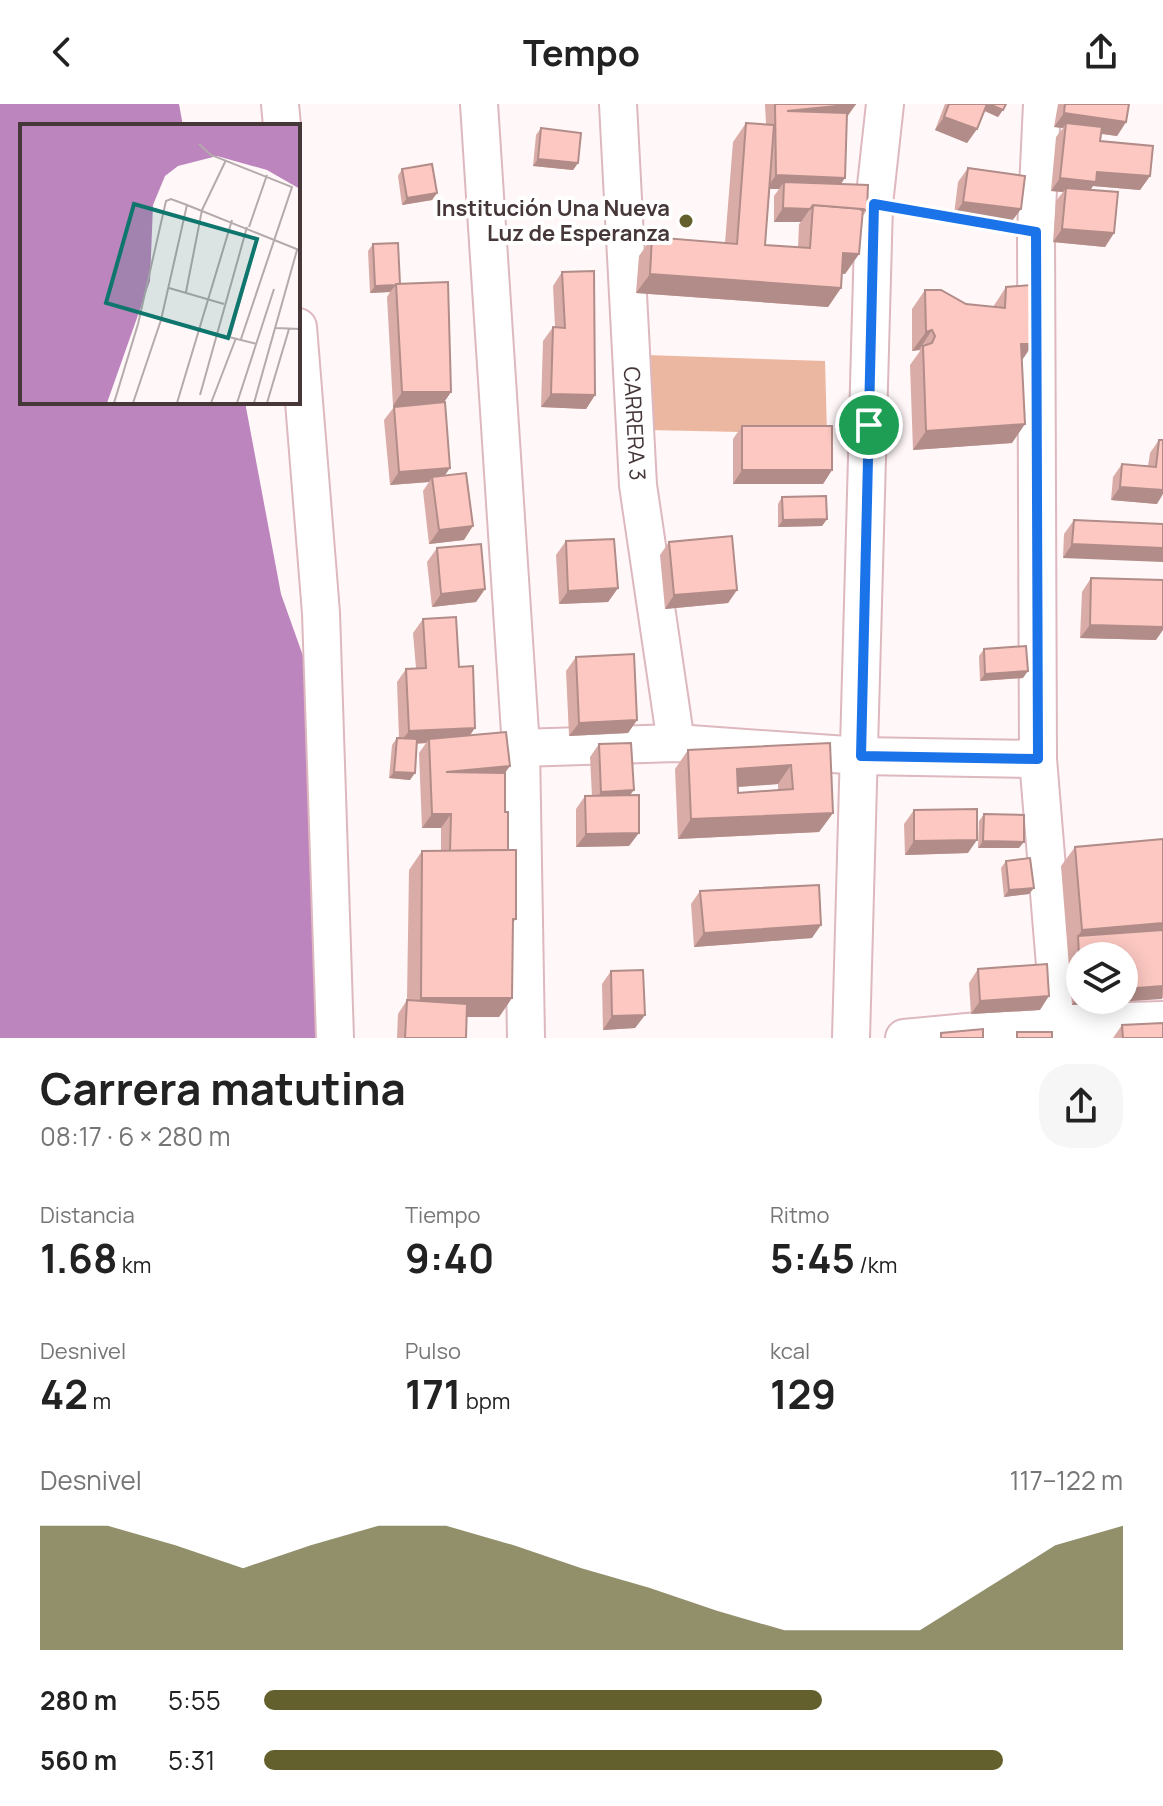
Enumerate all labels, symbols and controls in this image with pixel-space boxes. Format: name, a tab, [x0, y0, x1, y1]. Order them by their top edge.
text: Tempo	[523, 28, 640, 77]
icon: back	[40, 30, 84, 74]
icon: share	[1079, 30, 1123, 74]
inset map	[20, 124, 300, 404]
place label: Institución Una Nueva Luz de Esperanza	[436, 193, 670, 248]
marker: Institución Una Nueva Luz de Esperanza	[677, 212, 695, 230]
street label: CARRERA 3	[617, 366, 653, 481]
pin	[835, 391, 903, 459]
icon: arrive	[847, 403, 891, 447]
map controls	[1066, 942, 1138, 1014]
button: layers	[1066, 942, 1138, 1014]
text: Carrera matutina	[40, 1058, 406, 1118]
button: share	[1039, 1064, 1123, 1148]
text: 08:17 · 6 × 280 m	[40, 1118, 230, 1154]
text: Distancia	[40, 1200, 135, 1230]
text: Tiempo	[405, 1200, 480, 1230]
text: Ritmo	[770, 1200, 829, 1230]
text: 1.68	[40, 1230, 117, 1285]
text: 9:40	[405, 1230, 494, 1285]
text: 5:45	[770, 1230, 855, 1285]
text: km	[117, 1250, 151, 1280]
text: /km	[855, 1250, 897, 1280]
text: Desnivel	[40, 1336, 126, 1366]
text: Pulso	[405, 1336, 461, 1366]
text: kcal	[770, 1336, 810, 1366]
text: 42	[40, 1366, 88, 1421]
text: 171	[405, 1366, 461, 1421]
text: 129	[770, 1366, 836, 1421]
text: m	[88, 1386, 111, 1416]
text: bpm	[461, 1386, 511, 1416]
text: Desnivel	[40, 1462, 142, 1498]
text: 117–122 m	[1009, 1462, 1123, 1498]
text: 280 m	[40, 1682, 117, 1718]
text: 5:55	[168, 1682, 221, 1718]
text: 560 m	[40, 1742, 117, 1778]
text: 5:31	[168, 1742, 215, 1778]

